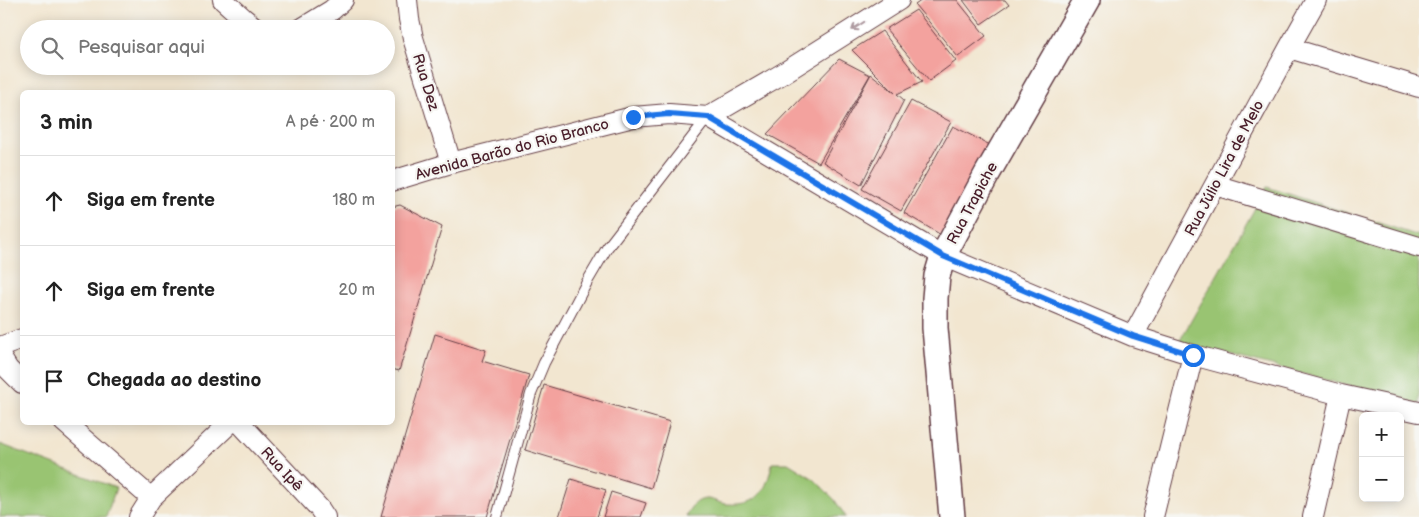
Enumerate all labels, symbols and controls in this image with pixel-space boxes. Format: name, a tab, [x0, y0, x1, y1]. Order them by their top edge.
search box	[20, 20, 395, 75]
one-way arrow	[851, 22, 865, 32]
icon: search	[38, 34, 66, 62]
text: Pesquisar aqui	[78, 36, 205, 59]
street label: Rua Dez	[408, 51, 443, 114]
street label: Rua Júlio Lira de Melo	[1181, 97, 1268, 239]
route end	[622, 106, 645, 129]
text: 3 min	[40, 110, 93, 135]
text: A pé · 200 m	[286, 113, 375, 132]
street label: Avenida Barão do Rio Branco	[413, 114, 611, 184]
street label: Rua Trapiche	[943, 159, 1002, 248]
icon: ahead	[40, 187, 68, 215]
text: Siga em frente	[87, 189, 215, 212]
text: 180 m	[333, 191, 375, 210]
icon: ahead	[40, 277, 68, 305]
text: Siga em frente	[87, 279, 215, 302]
text: 20 m	[339, 281, 375, 300]
route start	[1182, 344, 1205, 367]
icon: arrive	[40, 367, 68, 395]
text: Chegada ao destino	[87, 369, 261, 392]
map controls	[1359, 412, 1404, 502]
button: +	[1359, 412, 1404, 457]
street label: Rua Ipê	[256, 443, 307, 496]
button: −	[1359, 457, 1404, 502]

